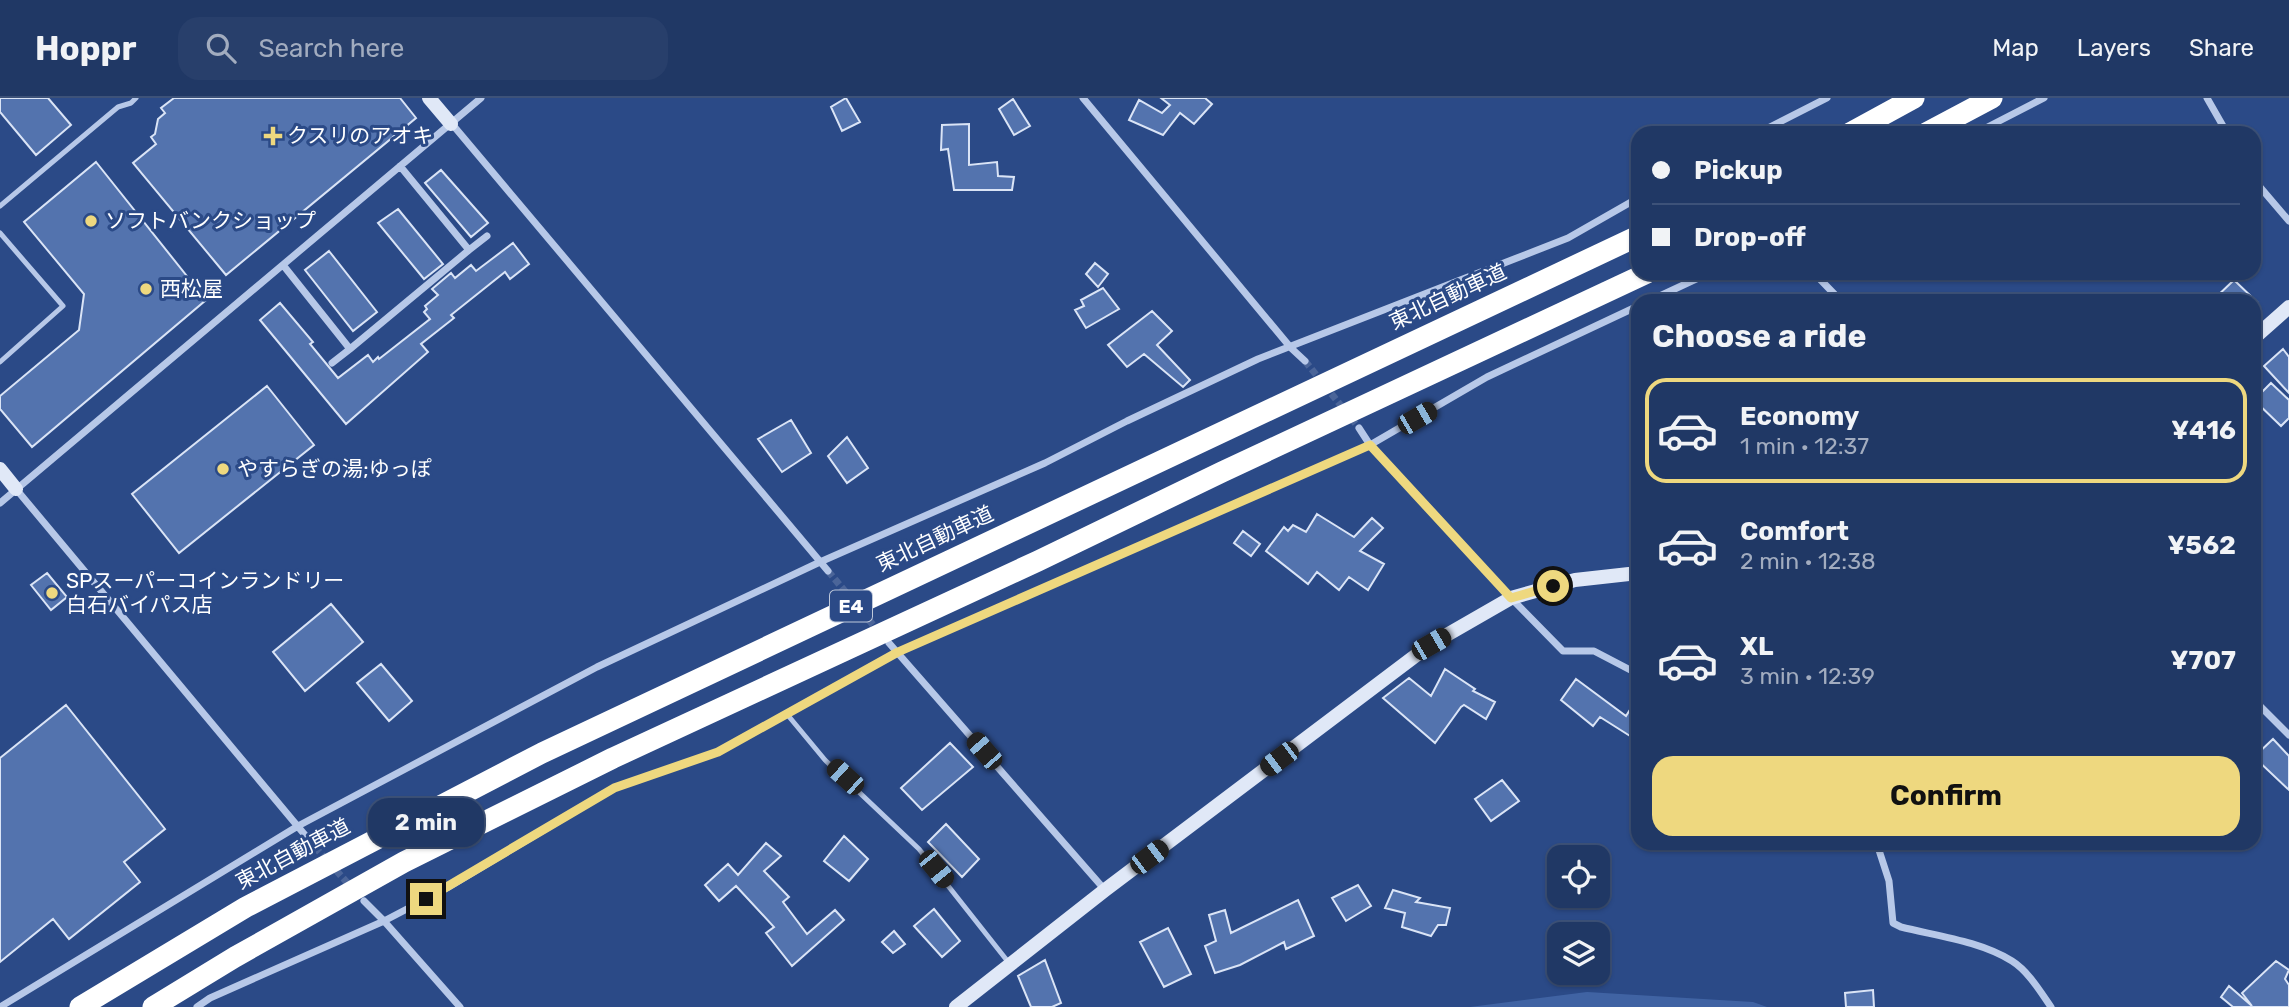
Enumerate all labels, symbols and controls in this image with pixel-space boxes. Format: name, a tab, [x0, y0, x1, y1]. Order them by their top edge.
search box	[178, 17, 668, 80]
text: Hoppr	[35, 29, 136, 68]
icon: search	[202, 29, 240, 67]
text: Search here	[258, 33, 404, 64]
text: Map	[1992, 34, 2039, 62]
text: Layers	[2077, 34, 2151, 62]
text: Share	[2189, 34, 2254, 62]
place label: クスリのアオキ	[287, 123, 433, 148]
marker: クスリのアオキ	[265, 128, 281, 144]
text: Pickup	[1694, 155, 1783, 186]
place label: ソフトバンクショップ	[105, 208, 316, 233]
marker: ソフトバンクショップ	[83, 213, 99, 229]
text: Drop-off	[1694, 222, 1806, 253]
street label: 東北自動車道	[1385, 259, 1510, 335]
place label: 西松屋	[160, 276, 223, 301]
marker: 西松屋	[138, 281, 154, 297]
text: Choose a ride	[1652, 317, 1866, 355]
car	[1394, 398, 1441, 438]
icon: car	[1656, 399, 1719, 462]
text: Economy	[1740, 401, 1859, 432]
text: ¥416	[2171, 415, 2236, 446]
text: 1 min · 12:37	[1740, 432, 1869, 460]
place label: やすらぎの湯;ゆっぽ	[237, 456, 432, 481]
marker: やすらぎの湯;ゆっぽ	[215, 461, 231, 477]
street label: 東北自動車道	[872, 501, 997, 577]
icon: car	[1656, 514, 1719, 577]
text: Comfort	[1740, 516, 1849, 547]
text: ¥562	[2167, 530, 2236, 561]
text: 2 min · 12:38	[1740, 547, 1876, 575]
place label: SPスーパーコインランドリー 白石バイパス店	[66, 568, 344, 617]
route start	[1537, 570, 1569, 602]
marker: SPスーパーコインランドリー 白石バイパス店	[44, 585, 60, 601]
road number: E4	[830, 590, 872, 622]
car	[1408, 624, 1455, 664]
icon: car	[1656, 629, 1719, 692]
text: XL	[1740, 631, 1773, 662]
text: ¥707	[2171, 645, 2236, 676]
text: 3 min · 12:39	[1740, 662, 1875, 690]
car	[963, 728, 1006, 774]
car	[1256, 738, 1303, 780]
car	[823, 755, 868, 799]
button: Confirm	[1652, 756, 2240, 836]
callout: 2 min	[368, 798, 484, 846]
text: 2 min	[395, 808, 457, 836]
street label: 東北自動車道	[231, 813, 354, 894]
car	[1126, 836, 1173, 878]
map controls	[1547, 845, 1610, 985]
button: locate	[1547, 845, 1610, 908]
car	[915, 846, 958, 892]
route end	[410, 883, 442, 915]
button: layers	[1547, 922, 1610, 985]

